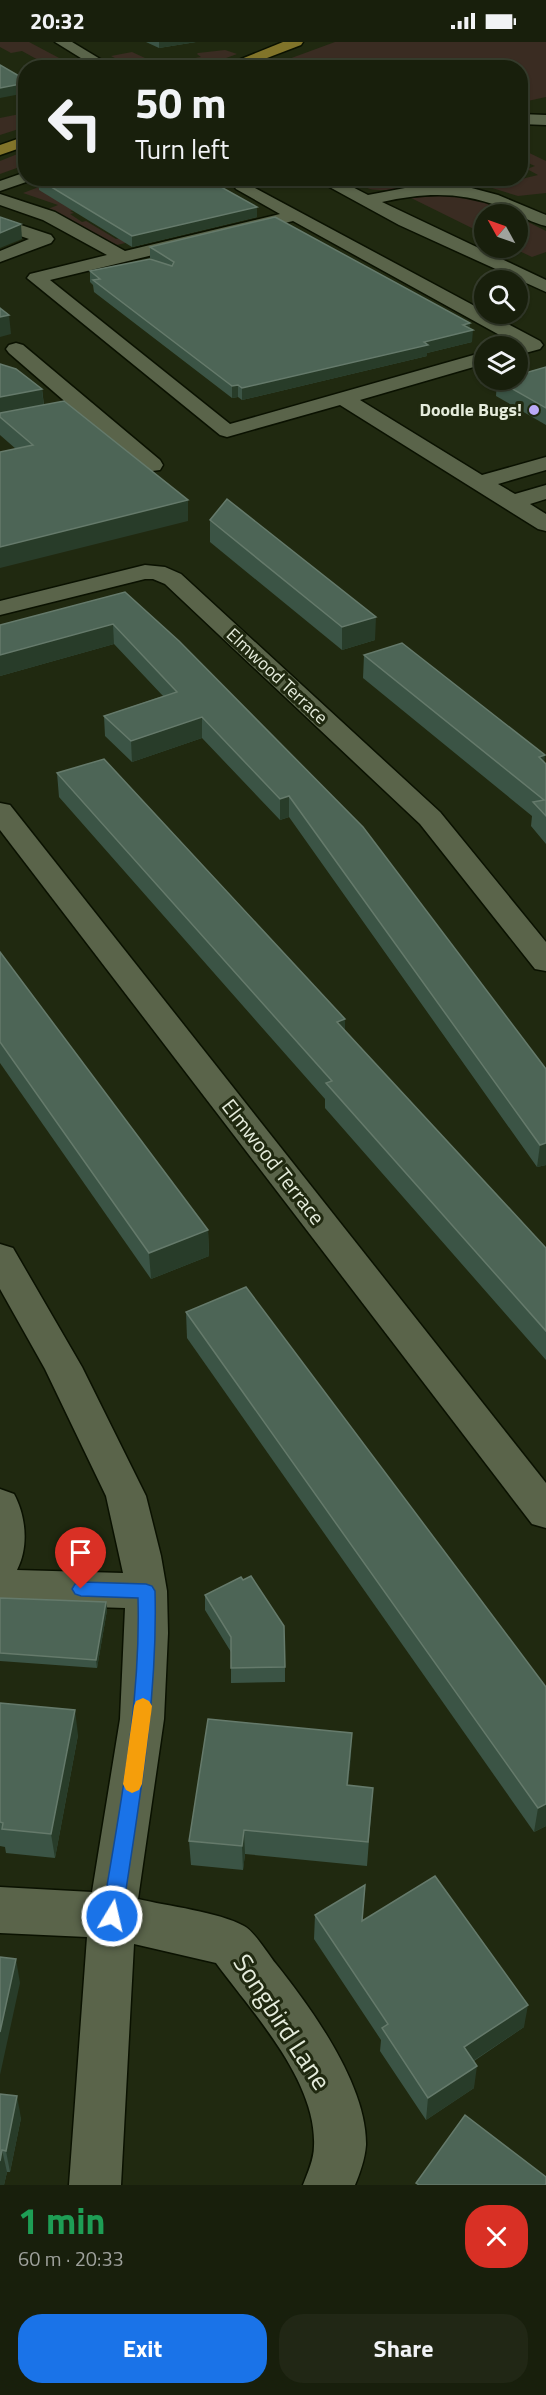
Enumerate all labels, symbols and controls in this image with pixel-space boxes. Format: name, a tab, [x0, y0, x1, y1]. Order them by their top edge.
text: 20:32	[30, 4, 85, 38]
text: 50 m	[135, 70, 227, 134]
icon: left	[36, 84, 114, 162]
text: Turn left	[135, 128, 229, 169]
north arrow	[474, 204, 528, 258]
map controls	[474, 204, 528, 390]
button: search	[474, 270, 528, 324]
button: layers	[474, 336, 528, 390]
place label: Doodle Bugs!	[419, 396, 522, 423]
marker: Doodle Bugs!	[527, 403, 541, 417]
street label: Elmwood Terrace	[220, 621, 334, 730]
street label: Elmwood Terrace	[214, 1092, 333, 1231]
pin	[55, 1527, 106, 1589]
icon: arrive	[64, 1536, 97, 1569]
position arrow	[80, 1884, 144, 1948]
street label: Songbird Lane	[224, 1946, 341, 2097]
text: 1 min	[18, 2193, 105, 2248]
button: close	[465, 2205, 528, 2268]
text: 60 m · 20:33	[18, 2243, 124, 2274]
button: Exit	[18, 2314, 267, 2383]
button: Share	[279, 2314, 528, 2383]

